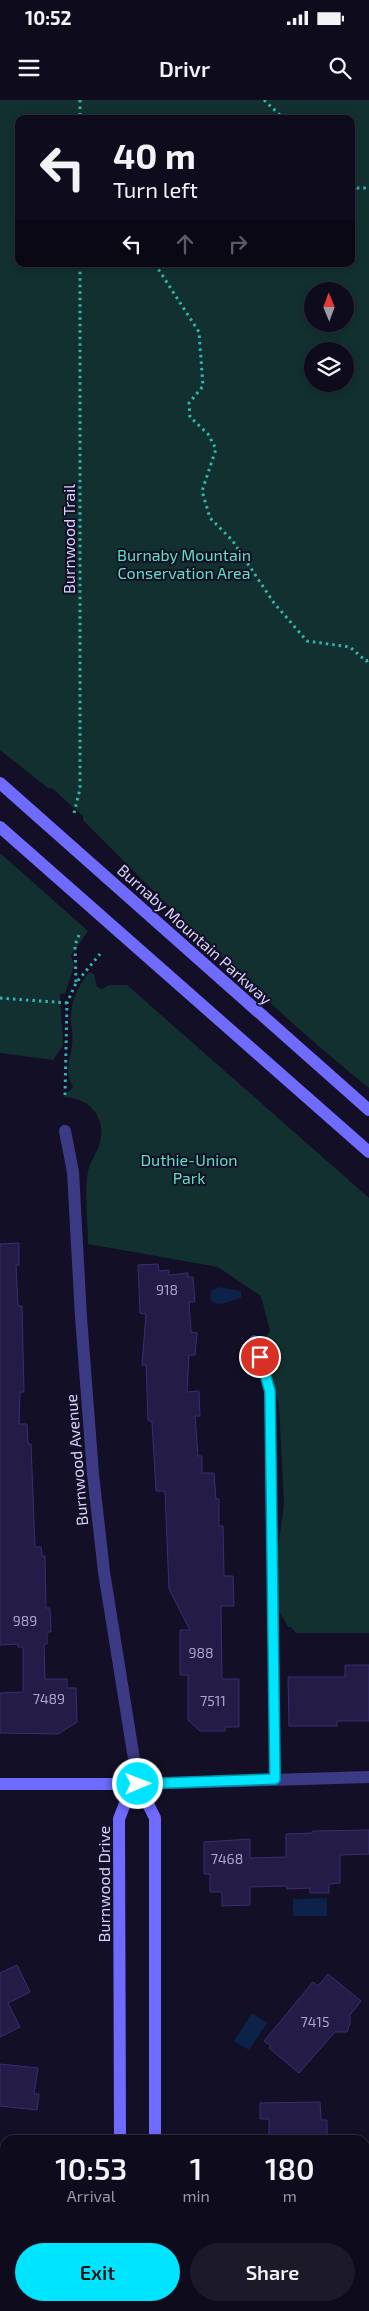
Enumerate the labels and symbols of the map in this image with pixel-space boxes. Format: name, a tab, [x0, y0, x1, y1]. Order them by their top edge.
north arrow	[304, 282, 354, 332]
street label: Burnwood Trail	[59, 484, 78, 594]
park label: Burnaby Mountain Conservation Area	[117, 545, 251, 582]
street label: Burnaby Mountain Parkway	[114, 860, 276, 1009]
park label: Duthie-Union Park	[140, 1150, 238, 1187]
house number: 918	[156, 1281, 178, 1298]
pin	[239, 1336, 281, 1378]
street label: Burnwood Avenue	[61, 1393, 91, 1527]
house number: 989	[13, 1612, 37, 1629]
house number: 988	[188, 1644, 214, 1661]
house number: 7489	[33, 1690, 65, 1707]
house number: 7511	[200, 1692, 226, 1709]
position arrow	[111, 1757, 163, 1809]
street label: Burnwood Drive	[94, 1826, 113, 1942]
house number: 7468	[211, 1850, 243, 1867]
house number: 7415	[301, 2013, 329, 2030]

